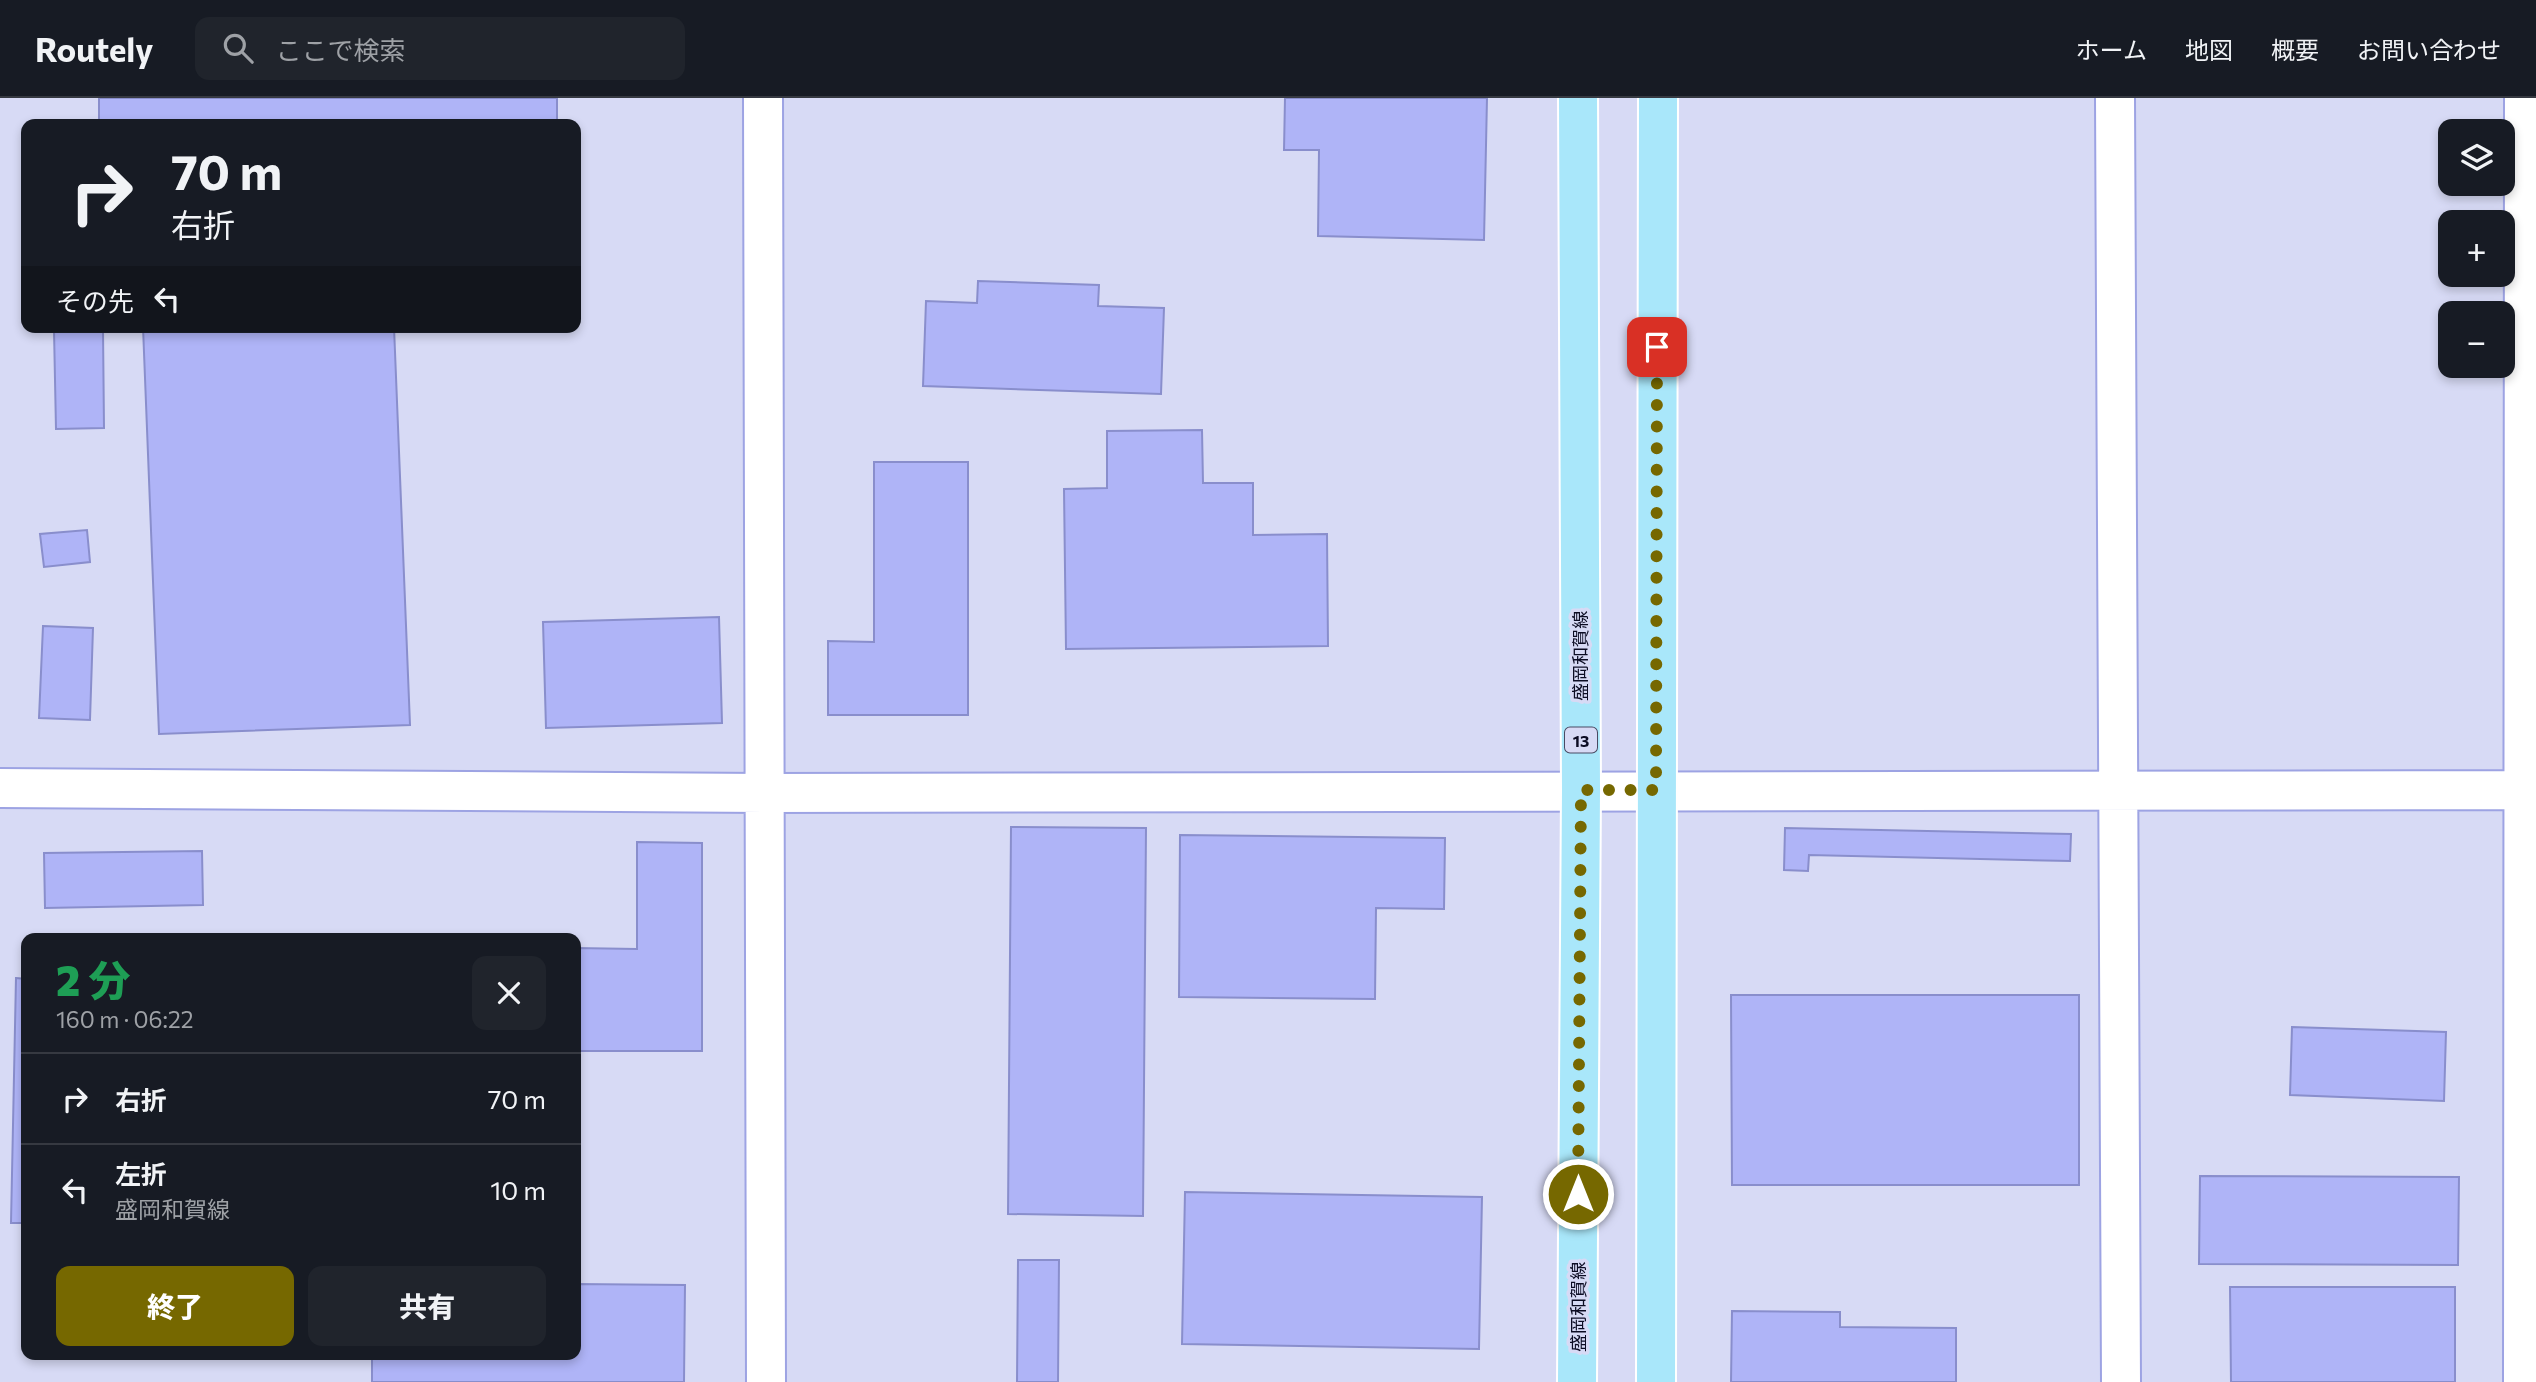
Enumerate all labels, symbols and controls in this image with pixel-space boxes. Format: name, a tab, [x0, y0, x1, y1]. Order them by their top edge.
search box	[195, 17, 685, 80]
text: Routely	[35, 28, 153, 69]
icon: search	[219, 29, 257, 67]
text: ここで検索	[275, 34, 406, 65]
text: ホーム	[2076, 35, 2147, 64]
text: 地図	[2185, 35, 2233, 64]
text: 概要	[2271, 35, 2319, 64]
text: お問い合わせ	[2357, 35, 2501, 64]
map controls	[2438, 119, 2515, 378]
button: layers	[2438, 119, 2515, 196]
text: 70 m	[171, 140, 282, 200]
icon: right	[56, 147, 147, 238]
text: 右折	[171, 204, 235, 244]
button: +	[2438, 210, 2515, 287]
icon: left	[148, 280, 186, 318]
text: その先	[56, 285, 134, 316]
button: −	[2438, 301, 2515, 378]
pin	[1627, 317, 1687, 377]
icon: arrive	[1638, 328, 1676, 366]
street label: 盛岡和賀線	[1569, 611, 1591, 701]
road number: 13	[1565, 727, 1597, 752]
text: 2 分	[56, 953, 130, 1005]
button: close	[472, 956, 546, 1030]
text: 160 m · 06:22	[56, 1005, 193, 1033]
icon: right	[56, 1080, 94, 1118]
text: 70 m	[488, 1083, 546, 1114]
text: 右折	[115, 1084, 167, 1115]
position arrow	[1541, 1157, 1615, 1231]
text: 左折	[115, 1158, 167, 1189]
icon: left	[56, 1171, 94, 1209]
text: 10 m	[490, 1174, 546, 1205]
text: 盛岡和賀線	[115, 1195, 230, 1223]
street label: 盛岡和賀線	[1567, 1262, 1589, 1352]
button: 終了	[56, 1266, 294, 1346]
button: 共有	[308, 1266, 546, 1346]

